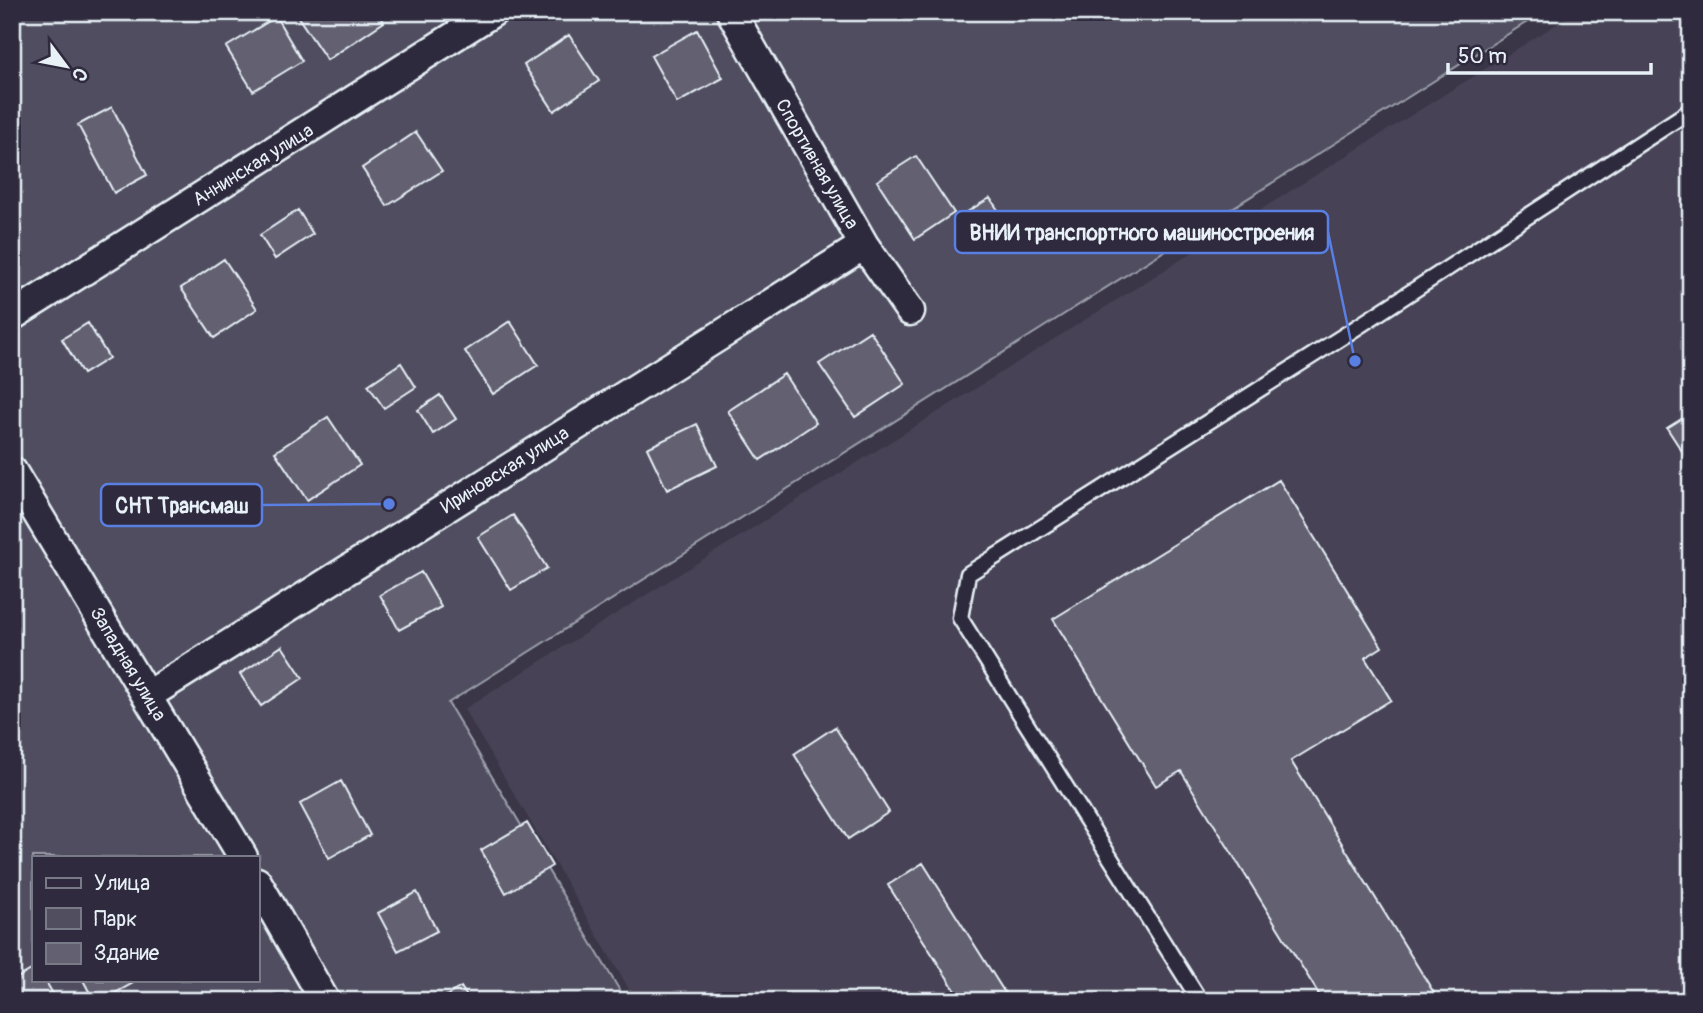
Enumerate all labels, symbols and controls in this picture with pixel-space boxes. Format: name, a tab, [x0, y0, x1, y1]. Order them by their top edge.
north arrow	[32, 32, 102, 102]
scale bar	[1448, 32, 1650, 76]
text: 50 m	[1458, 43, 1507, 70]
text: С	[66, 63, 93, 86]
street label: Спортивная улица	[770, 95, 864, 234]
street label: Аннинская улица	[188, 118, 318, 212]
callout: ВНИИ транспортного машиностроения	[955, 211, 1328, 253]
text: ВНИИ транспортного машиностроения	[969, 220, 1315, 247]
street label: Ириновская улица	[437, 421, 574, 519]
callout: СНТ Трансмаш	[101, 484, 262, 526]
text: СНТ Трансмаш	[115, 493, 249, 520]
street label: Западная улица	[85, 603, 172, 726]
legend	[32, 856, 259, 982]
text: Улица	[94, 870, 150, 897]
text: Парк	[94, 906, 137, 933]
text: Здание	[94, 940, 160, 967]

